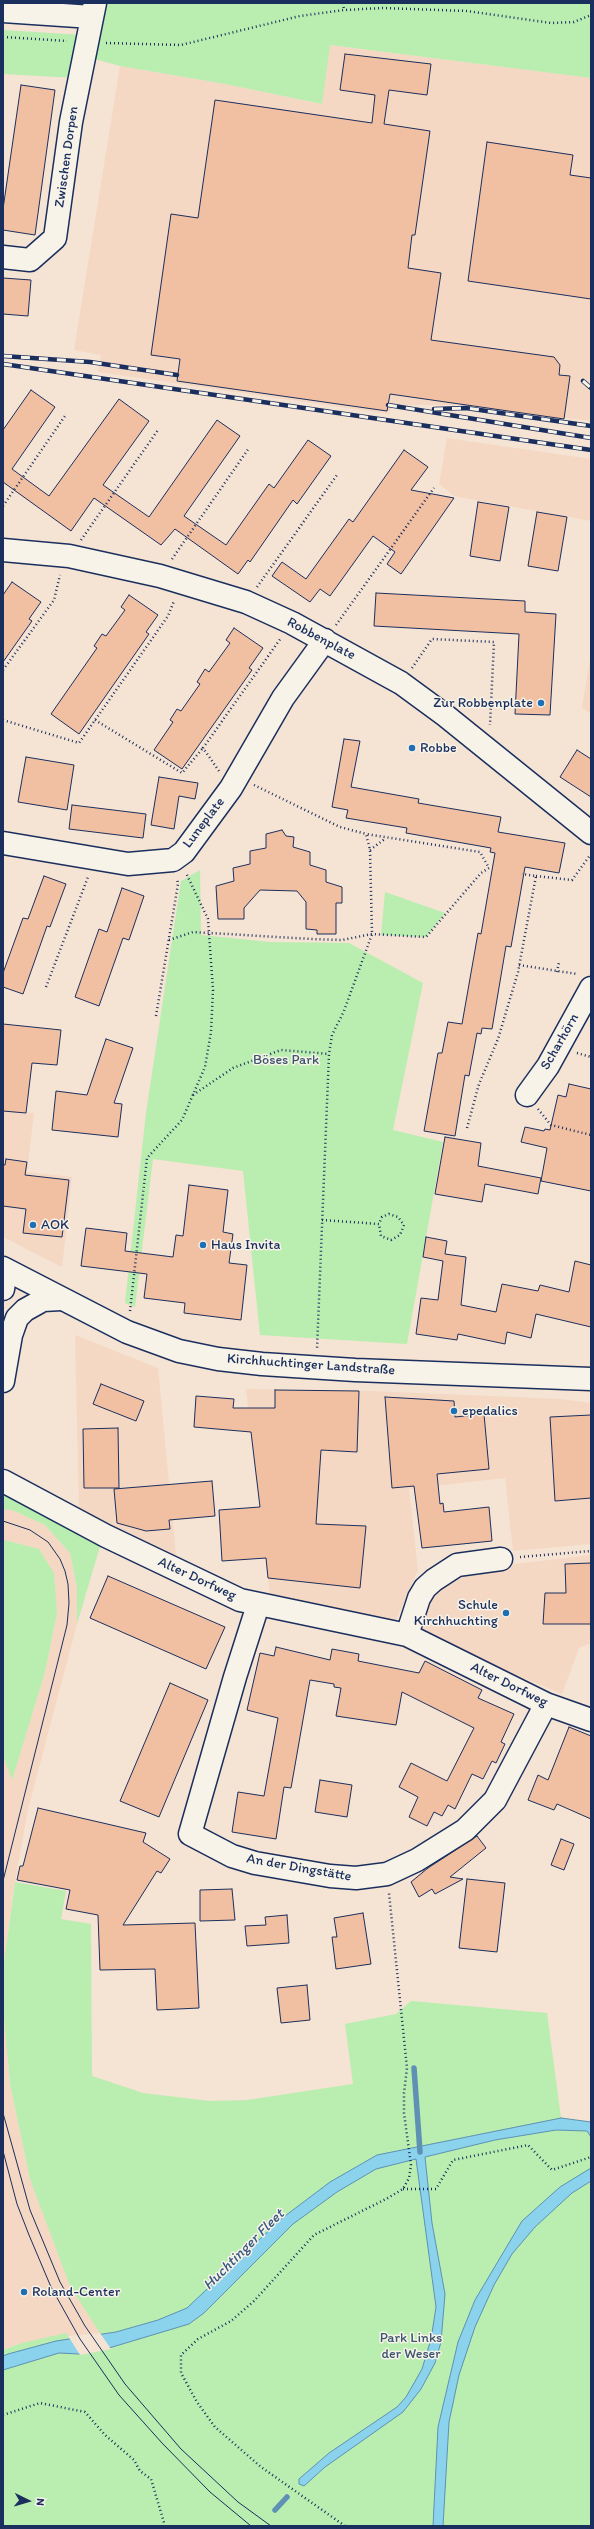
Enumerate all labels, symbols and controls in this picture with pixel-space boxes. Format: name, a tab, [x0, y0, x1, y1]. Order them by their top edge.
street label: Zwischen Dorpen	[52, 105, 82, 209]
street label: Robbenplate	[284, 614, 358, 664]
place label: Zur Robbenplate	[433, 695, 533, 711]
marker: Zur Robbenplate	[536, 698, 546, 708]
place label: Robbe	[420, 740, 457, 756]
marker: Robbe	[407, 743, 417, 753]
street label: Luneplate	[179, 794, 229, 852]
street label: Scharhörn	[537, 1011, 583, 1073]
park label: Böses Park	[253, 1052, 319, 1068]
place label: AOK	[41, 1217, 69, 1233]
marker: AOK	[28, 1220, 38, 1230]
place label: Haus Invita	[211, 1237, 280, 1253]
marker: Haus Invita	[198, 1240, 208, 1250]
street label: Kirchhuchtinger Landstraße	[226, 1351, 396, 1379]
place label: epedalics	[462, 1403, 518, 1419]
marker: epedalics	[449, 1406, 459, 1416]
street label: Alter Dorfweg	[155, 1554, 239, 1604]
place label: Schule Kirchhuchting	[414, 1597, 498, 1630]
marker: Schule Kirchhuchting	[501, 1608, 511, 1618]
street label: Alter Dorfweg	[467, 1659, 551, 1711]
street label: An der Dingstätte	[245, 1851, 353, 1885]
water label: Huchtinger Fleet	[200, 2206, 288, 2294]
place label: Roland-Center	[32, 2284, 120, 2300]
marker: Roland-Center	[19, 2287, 29, 2297]
park label: Park Links der Weser	[380, 2330, 442, 2362]
north arrow	[8, 2481, 48, 2521]
text: N	[34, 2498, 47, 2506]

